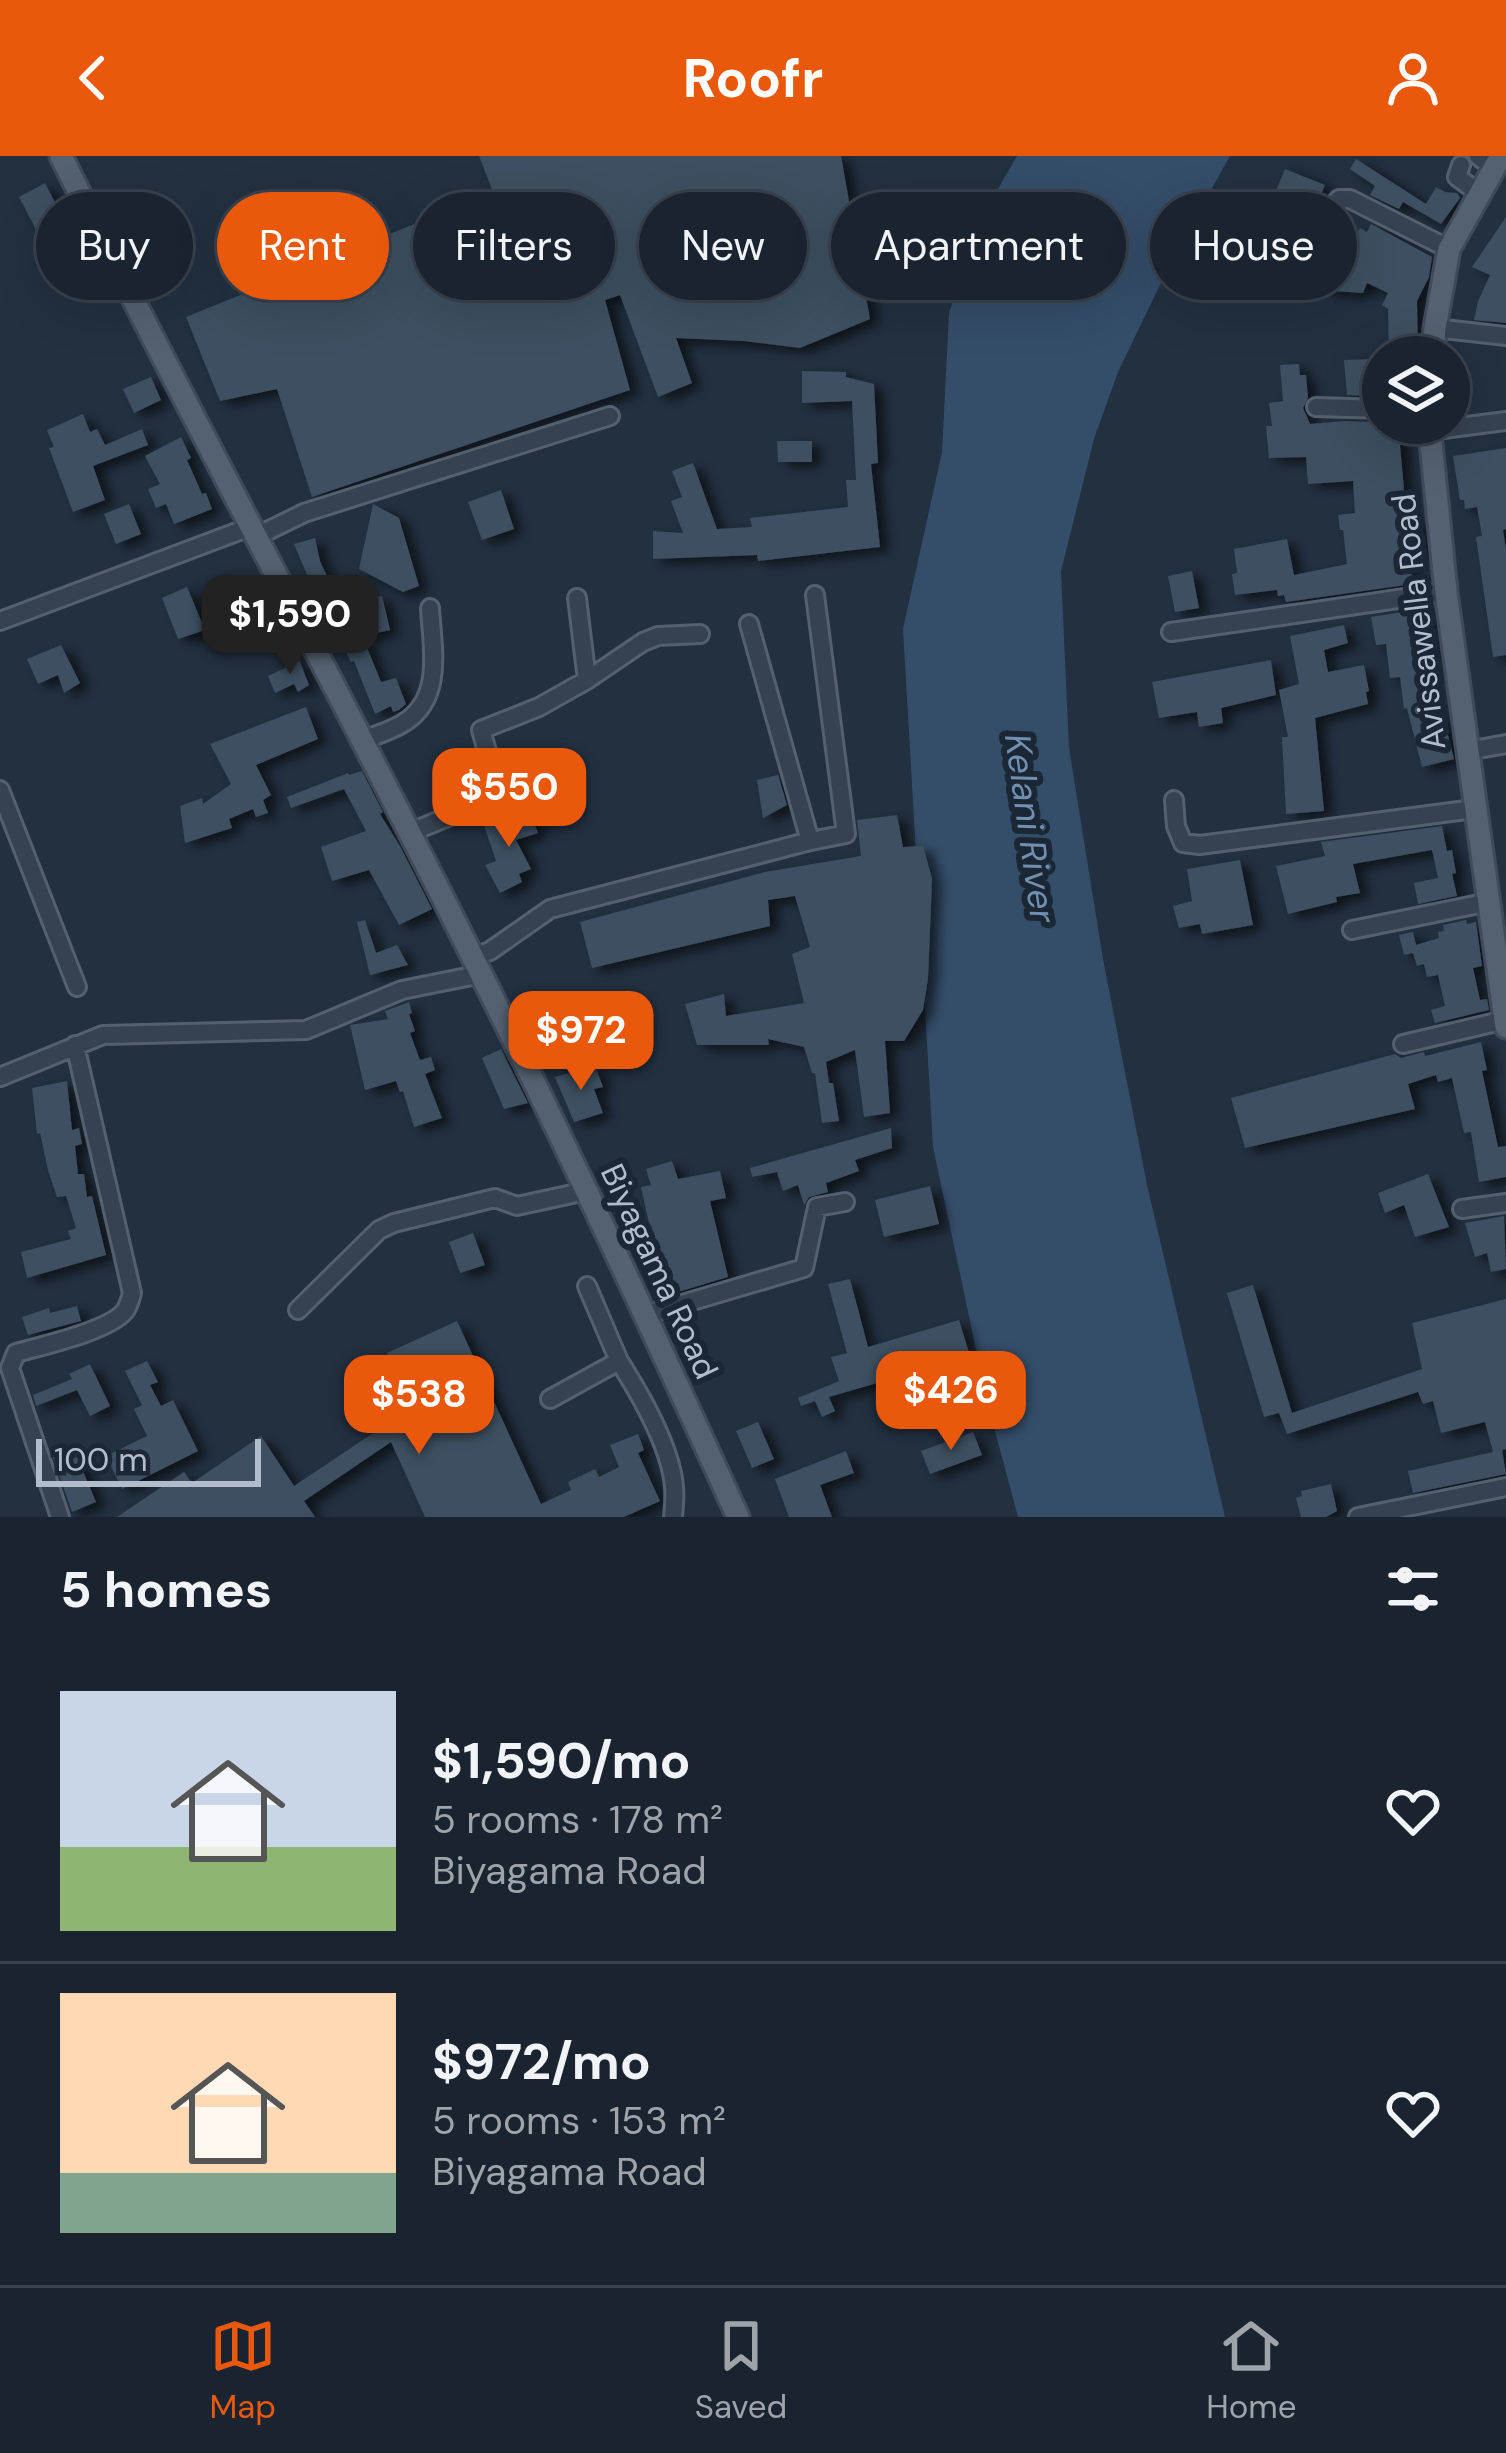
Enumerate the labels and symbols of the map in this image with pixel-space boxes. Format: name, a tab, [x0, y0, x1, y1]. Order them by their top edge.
street label: Avissawella Road	[1381, 491, 1456, 753]
pin: $1,590	[192, 575, 388, 677]
water label: Kelani River	[994, 731, 1067, 927]
pin: $550	[438, 748, 580, 850]
pin: $972	[510, 991, 652, 1093]
street label: Biyagama Road	[591, 1157, 728, 1386]
pin: $426	[880, 1351, 1022, 1453]
pin: $538	[348, 1355, 490, 1457]
scale bar	[36, 1433, 261, 1486]

